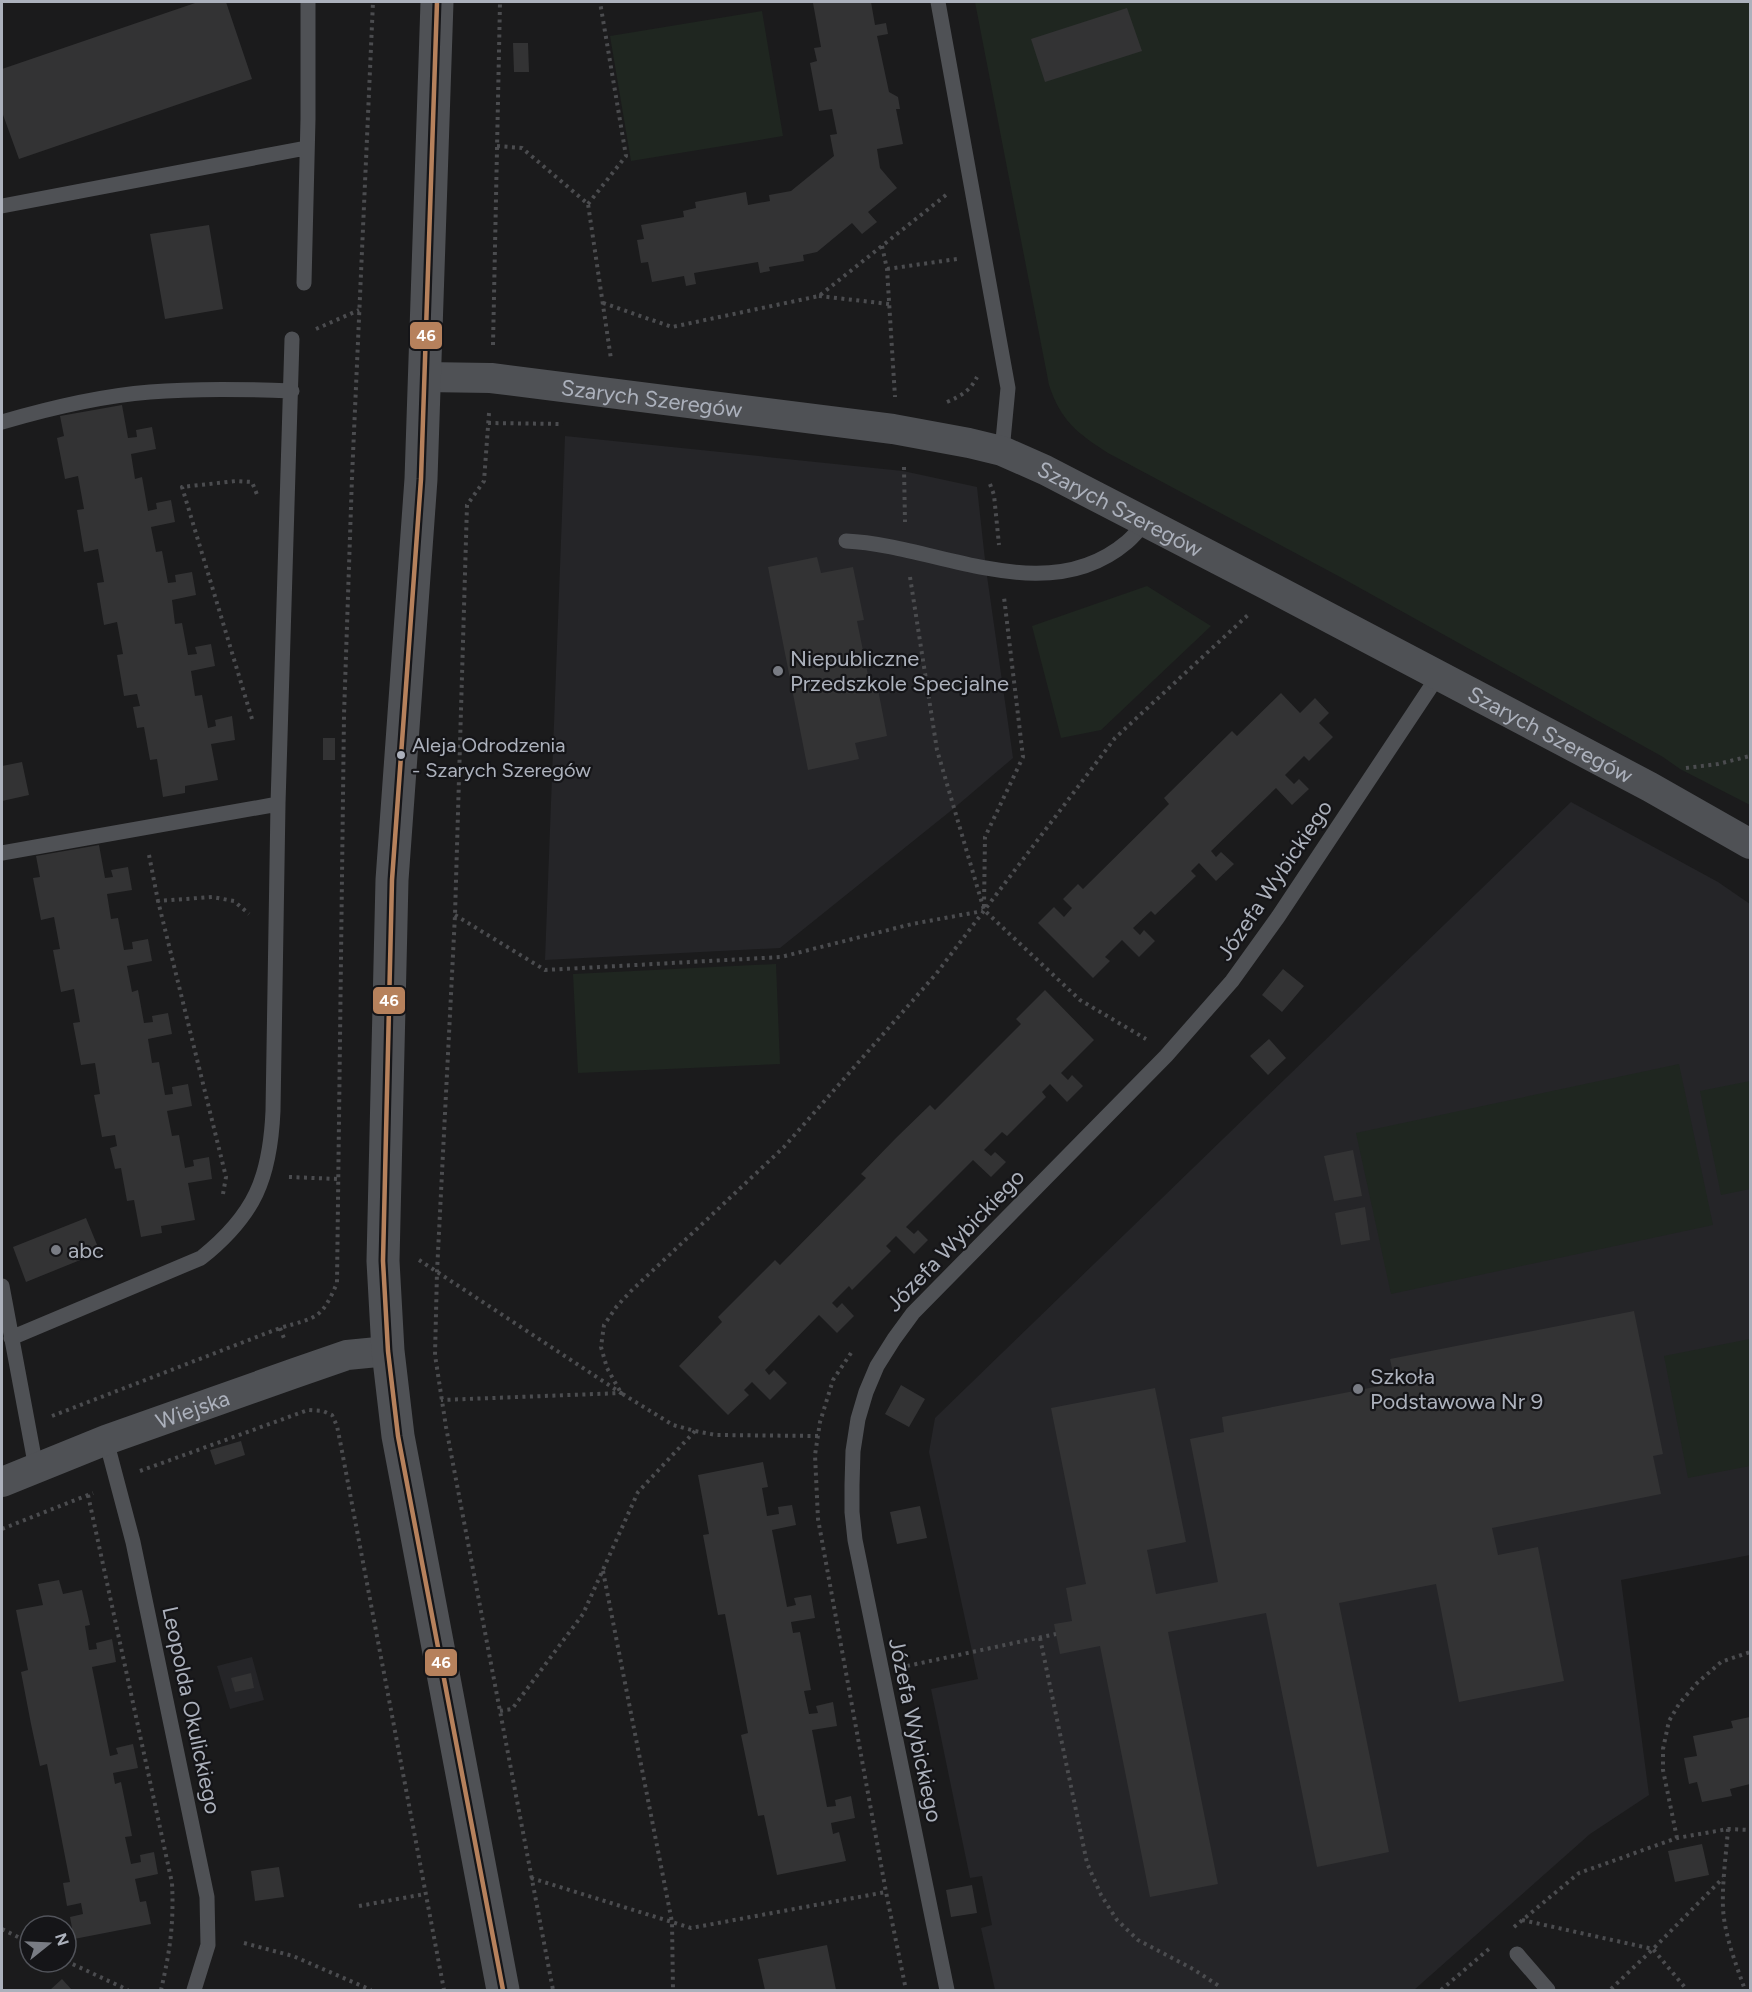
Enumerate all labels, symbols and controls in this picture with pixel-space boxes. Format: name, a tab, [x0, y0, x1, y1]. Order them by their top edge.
line badge: 46	[409, 321, 443, 350]
text: 46	[416, 326, 436, 345]
street label: Szarych Szeregów	[559, 374, 745, 424]
street label: Szarych Szeregów	[1033, 455, 1208, 564]
place label: Niepubliczne Przedszkole Specjalne	[790, 645, 1009, 697]
marker: Niepubliczne Przedszkole Specjalne	[771, 664, 785, 678]
street label: Szarych Szeregów	[1463, 680, 1638, 790]
place label: Aleja Odrodzenia - Szarych Szeregów	[412, 733, 591, 782]
marker: Aleja Odrodzenia - Szarych Szeregów	[395, 749, 407, 761]
street label: Józefa Wybickiego	[1211, 795, 1338, 966]
line badge: 46	[372, 986, 406, 1015]
text: 46	[379, 991, 399, 1010]
street label: Józefa Wybickiego	[880, 1163, 1030, 1317]
place label: abc	[68, 1237, 104, 1264]
marker: abc	[49, 1243, 63, 1257]
place label: Szkoła Podstawowa Nr 9	[1370, 1363, 1543, 1415]
marker: Szkoła Podstawowa Nr 9	[1351, 1382, 1365, 1396]
street label: Wiejska	[152, 1384, 233, 1435]
street label: Leopolda Okulickiego	[156, 1604, 227, 1816]
street label: Józefa Wybickiego	[883, 1636, 948, 1825]
line badge: 46	[424, 1648, 458, 1677]
text: 46	[431, 1653, 451, 1672]
north arrow	[18, 1914, 78, 1974]
text: N	[51, 1931, 73, 1948]

